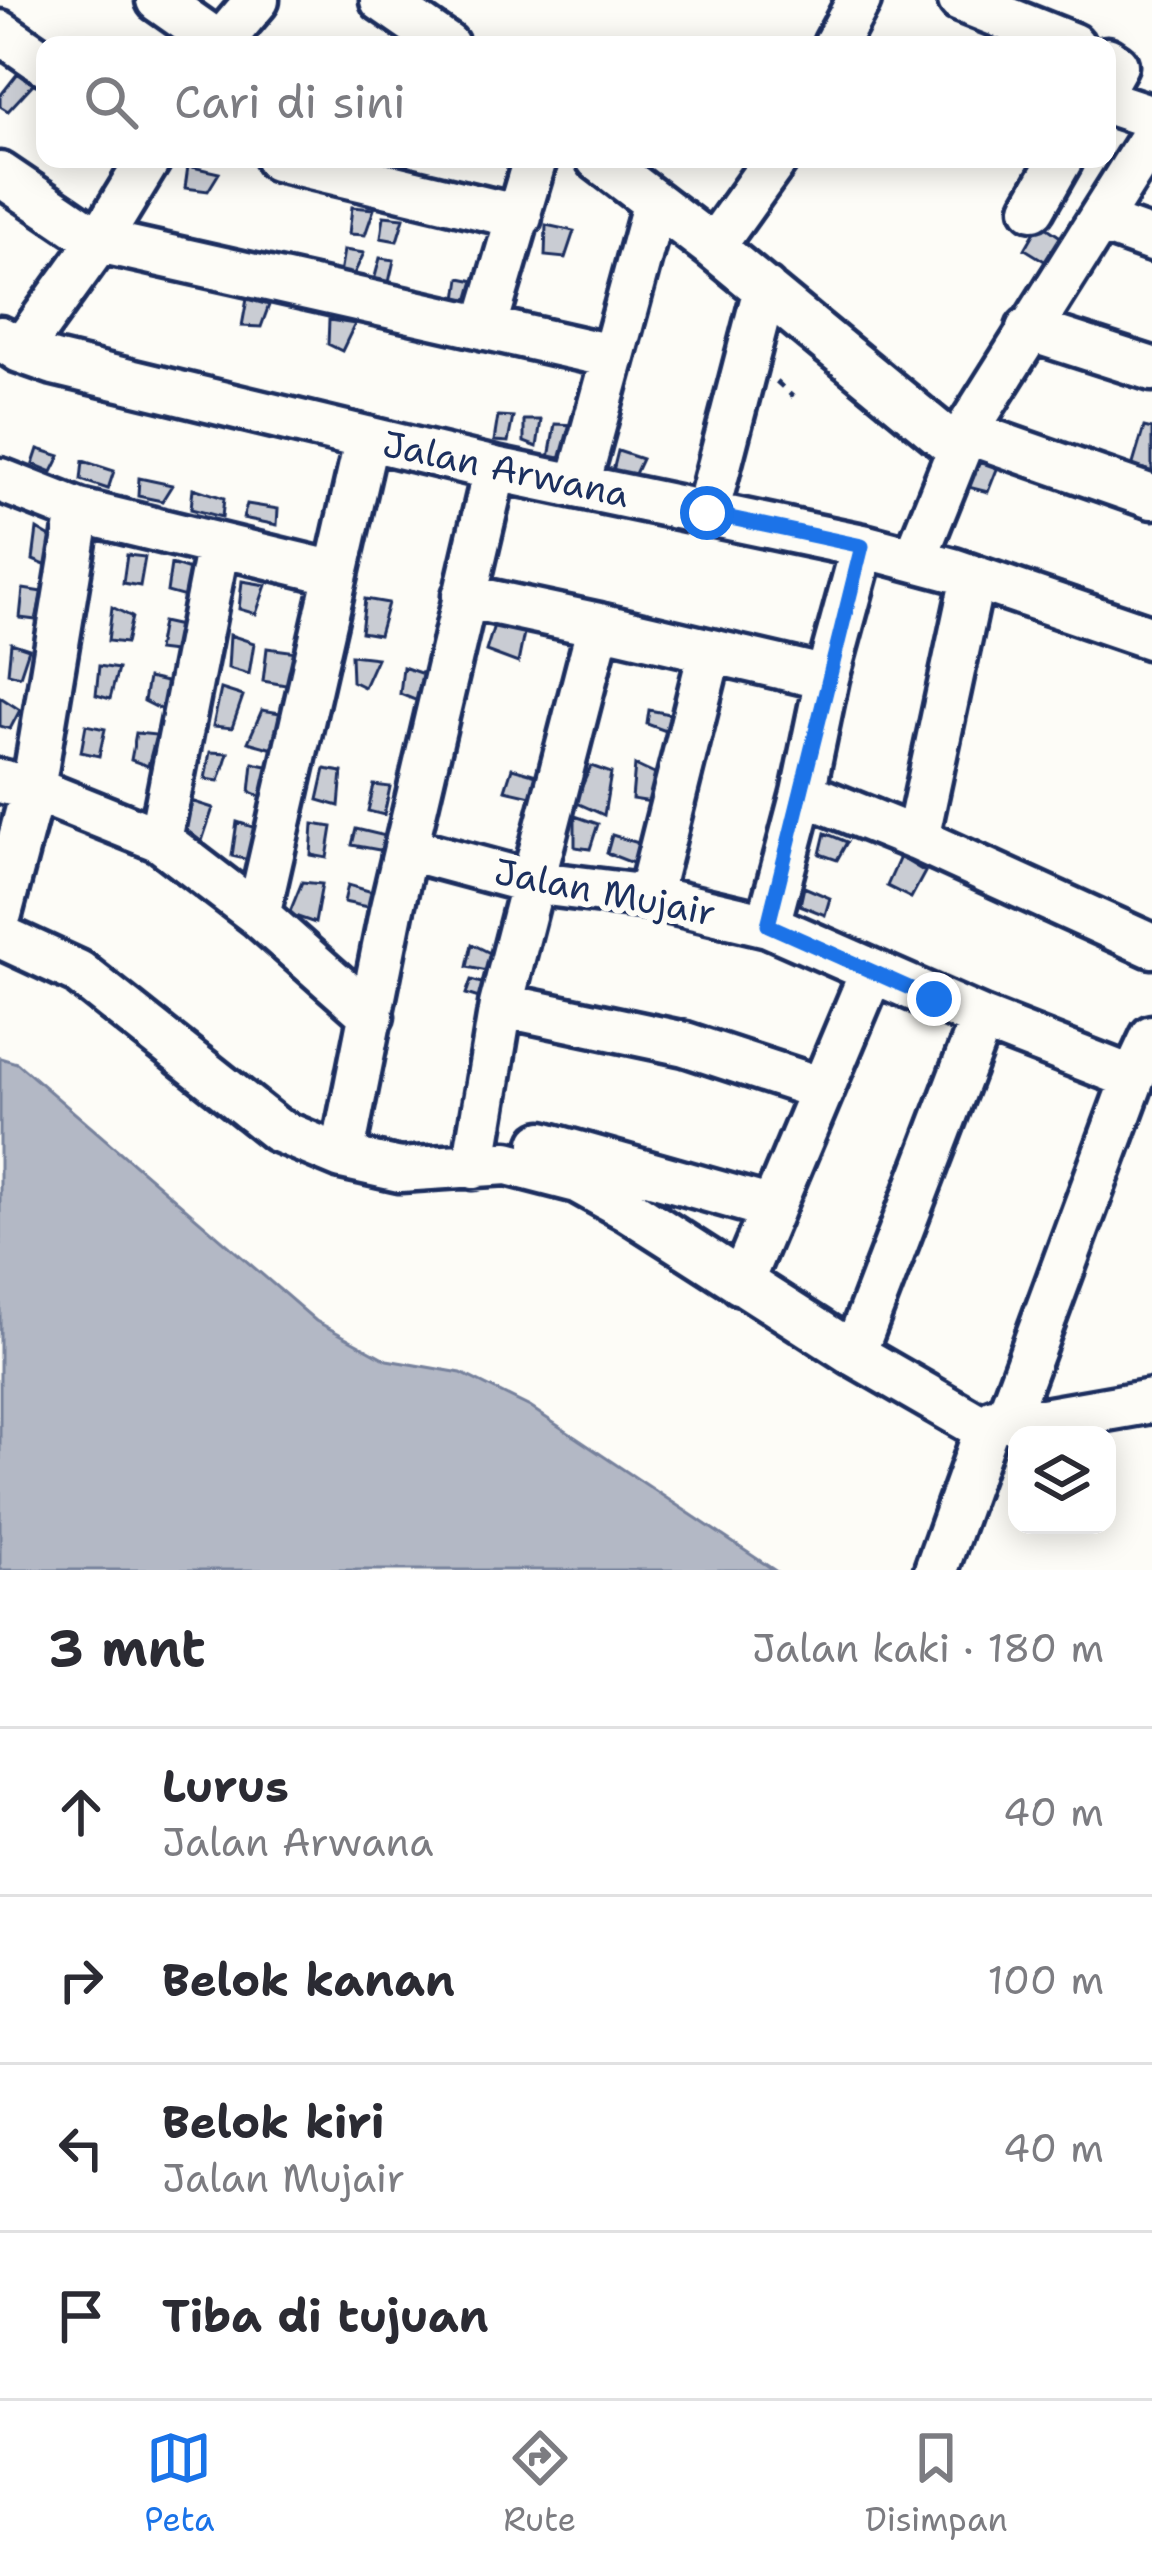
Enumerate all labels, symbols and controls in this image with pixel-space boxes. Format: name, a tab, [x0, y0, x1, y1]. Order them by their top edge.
search box	[36, 36, 1116, 168]
icon: search	[78, 69, 144, 135]
text: Cari di sini	[174, 72, 406, 132]
street label: Jalan Arwana	[378, 419, 634, 519]
route start	[680, 486, 734, 540]
street label: Jalan Mujair	[490, 847, 720, 937]
route end	[907, 972, 961, 1026]
map controls	[1008, 1426, 1116, 1534]
button: layers	[1008, 1426, 1116, 1534]
text: 3 mnt	[48, 1614, 206, 1682]
text: Jalan kaki · 180 m	[752, 1622, 1104, 1674]
text: Lurus	[162, 1756, 289, 1816]
icon: ahead	[48, 1779, 114, 1845]
text: 40 m	[1003, 1786, 1104, 1838]
text: Jalan Arwana	[162, 1816, 434, 1868]
icon: right	[48, 1947, 114, 2013]
text: Belok kanan	[162, 1950, 455, 2010]
text: 100 m	[988, 1954, 1104, 2006]
text: Belok kiri	[162, 2092, 385, 2152]
icon: left	[48, 2115, 114, 2181]
text: 40 m	[1003, 2122, 1104, 2174]
text: Jalan Mujair	[162, 2152, 405, 2204]
icon: arrive	[48, 2283, 114, 2349]
text: Tiba di tujuan	[162, 2286, 489, 2346]
tab: Peta	[144, 2425, 215, 2542]
tab: Rute	[503, 2425, 576, 2542]
tab: Disimpan	[865, 2425, 1008, 2542]

